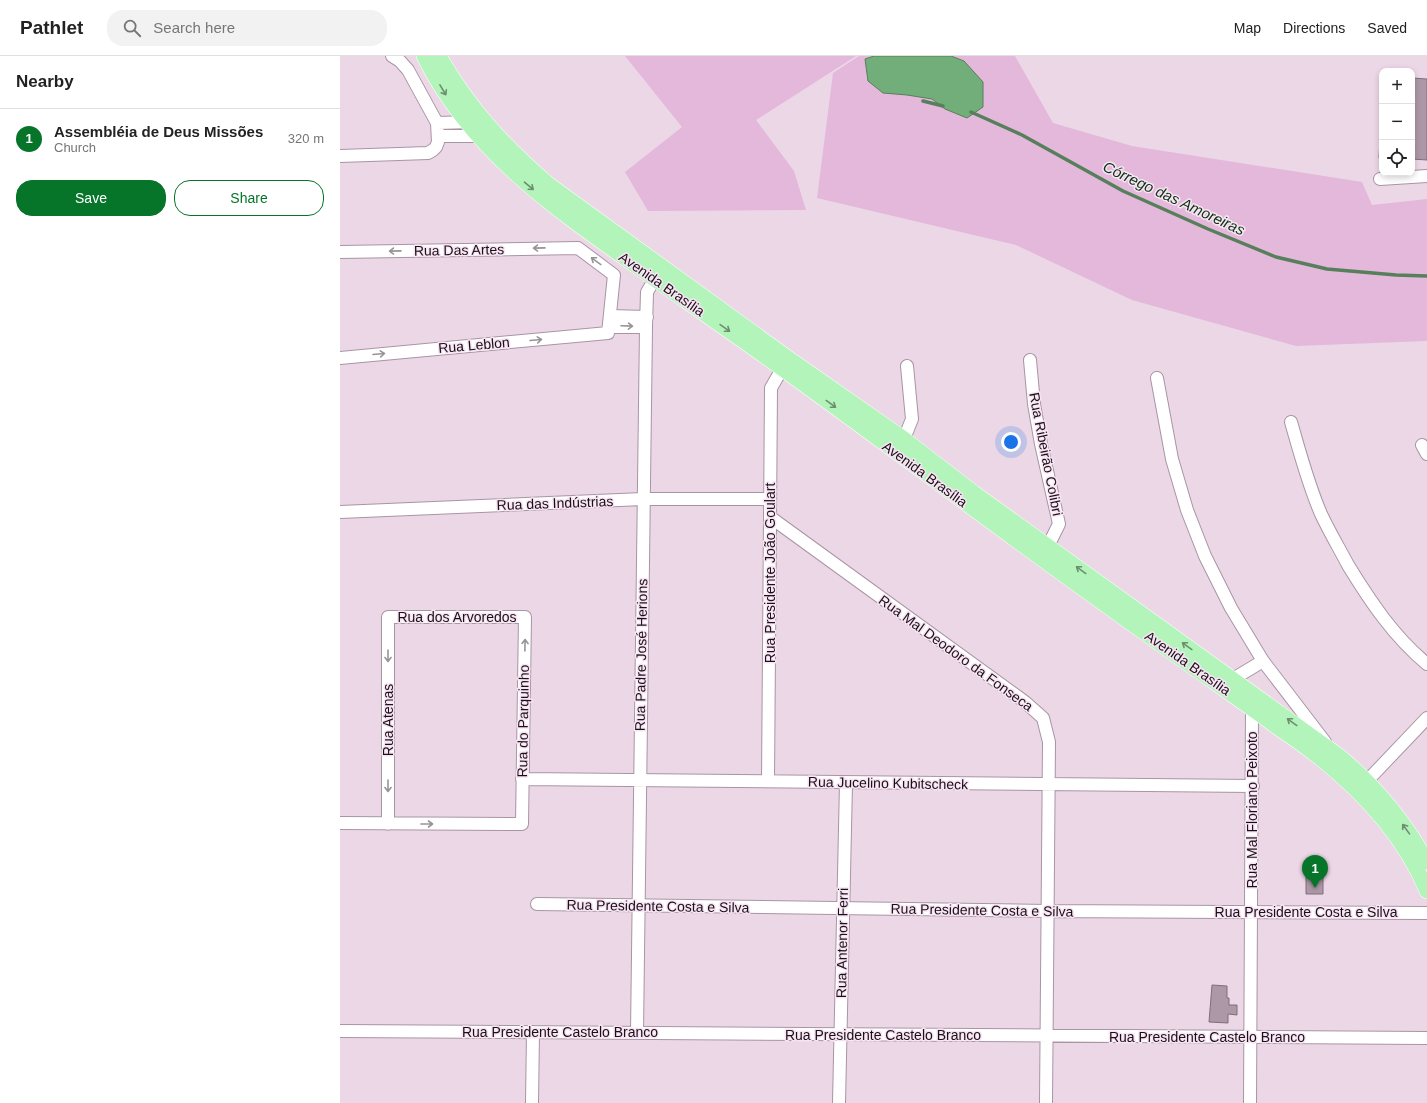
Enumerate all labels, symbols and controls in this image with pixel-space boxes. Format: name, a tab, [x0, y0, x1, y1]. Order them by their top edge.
search box	[107, 10, 387, 46]
text: Pathlet	[20, 17, 83, 38]
icon: search	[121, 17, 143, 39]
text: Search here	[153, 19, 235, 36]
text: Map	[1234, 20, 1261, 36]
text: Directions	[1283, 20, 1345, 36]
text: Saved	[1367, 20, 1407, 36]
map controls	[1379, 68, 1415, 176]
button: +	[1379, 68, 1415, 104]
text: Nearby	[16, 72, 74, 91]
one-way arrow	[439, 84, 447, 95]
button: −	[1379, 104, 1415, 140]
text: Assembléia de Deus Missões	[54, 123, 263, 140]
text: 1	[25, 131, 33, 146]
text: 320 m	[288, 131, 324, 146]
text: Church	[54, 140, 96, 155]
button: locate	[1379, 140, 1415, 176]
water label: Córrego das Amoreiras	[1100, 158, 1248, 239]
button: Save	[16, 180, 166, 216]
button: Share	[174, 180, 324, 216]
one-way arrow	[524, 182, 535, 191]
street label: Rua Das Artes	[414, 241, 504, 259]
one-way arrow	[533, 245, 546, 252]
one-way arrow	[389, 247, 402, 255]
street label: Avenida Brasília	[616, 249, 708, 320]
one-way arrow	[591, 257, 602, 265]
one-way arrow	[620, 323, 633, 330]
one-way arrow	[719, 324, 730, 332]
street label: Rua Leblon	[438, 334, 510, 356]
one-way arrow	[529, 336, 542, 343]
one-way arrow	[372, 351, 385, 358]
street label: Rua Ribeirão Colibri	[1026, 391, 1066, 517]
one-way arrow	[825, 400, 836, 408]
your location	[1001, 432, 1021, 452]
street label: Avenida Brasília	[879, 438, 971, 510]
street label: Rua Presidente João Goulart	[762, 483, 778, 663]
street label: Rua das Indústrias	[496, 493, 614, 513]
one-way arrow	[1076, 566, 1087, 574]
street label: Rua Padre José Herions	[632, 579, 650, 731]
street label: Rua Mal Deodoro da Fonseca	[876, 592, 1036, 714]
street label: Rua dos Arvoredos	[397, 609, 517, 625]
street label: Avenida Brasília	[1142, 628, 1234, 699]
one-way arrow	[521, 639, 529, 652]
one-way arrow	[1181, 641, 1192, 650]
one-way arrow	[384, 649, 392, 662]
street label: Rua do Parquinho	[514, 664, 532, 778]
street label: Rua Atenas	[380, 684, 396, 756]
one-way arrow	[1287, 717, 1298, 726]
street label: Rua Mal Floriano Peixoto	[1244, 731, 1260, 889]
street label: Rua Jucelino Kubitscheck	[808, 774, 969, 792]
one-way arrow	[384, 779, 392, 792]
one-way arrow	[420, 820, 433, 828]
one-way arrow	[1402, 824, 1410, 835]
pin: 1	[1302, 855, 1328, 888]
street label: Rua Antenor Ferri	[833, 888, 851, 998]
street label: Rua Presidente Costa e Silva	[566, 896, 750, 916]
street label: Rua Presidente Costa e Silva	[890, 900, 1074, 920]
street label: Rua Presidente Costa e Silva	[1215, 904, 1398, 920]
street label: Rua Presidente Castelo Branco	[462, 1024, 658, 1040]
street label: Rua Presidente Castelo Branco	[785, 1027, 981, 1043]
street label: Rua Presidente Castelo Branco	[1109, 1029, 1305, 1045]

